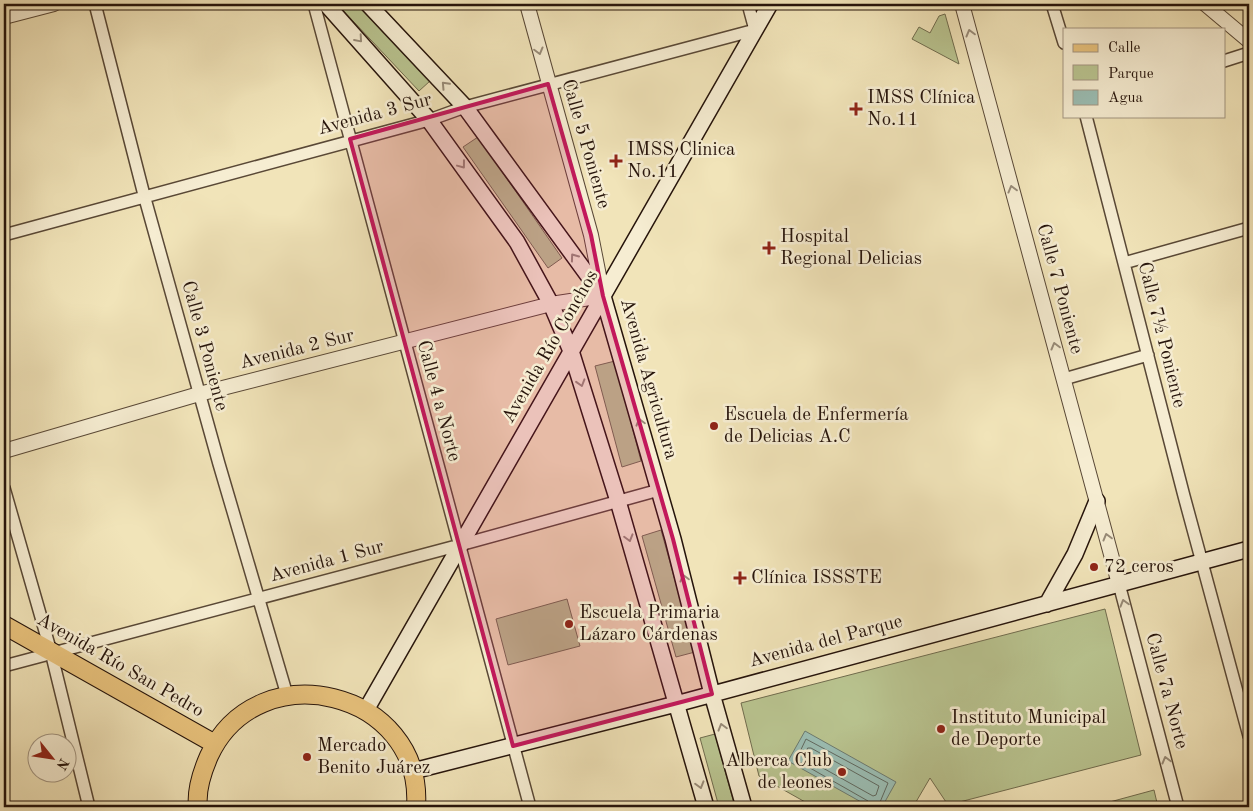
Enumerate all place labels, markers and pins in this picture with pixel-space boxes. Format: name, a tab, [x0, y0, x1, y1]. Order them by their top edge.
place label: IMSS Clínica No.11	[867, 89, 976, 130]
marker: IMSS Clínica No.11	[849, 102, 863, 116]
place label: IMSS Clinica No.11	[627, 141, 736, 182]
marker: IMSS Clinica No.11	[609, 154, 623, 168]
place label: Hospital Regional Delicias	[780, 228, 922, 269]
marker: Hospital Regional Delicias	[762, 241, 776, 255]
place label: Escuela de Enfermería de Delicias A.C	[724, 406, 909, 447]
marker: Escuela de Enfermería de Delicias A.C	[708, 420, 720, 432]
place label: 72 ceros	[1104, 558, 1174, 577]
marker: 72 ceros	[1088, 561, 1100, 573]
place label: Clínica ISSSTE	[751, 569, 882, 588]
marker: Clínica ISSSTE	[733, 571, 747, 585]
place label: Escuela Primaria Lázaro Cárdenas	[579, 604, 721, 645]
marker: Escuela Primaria Lázaro Cárdenas	[563, 618, 575, 630]
place label: Instituto Municipal de Deporte	[951, 709, 1106, 750]
marker: Instituto Municipal de Deporte	[935, 723, 947, 735]
place label: Mercado Benito Juárez	[317, 737, 430, 778]
marker: Mercado Benito Juárez	[301, 751, 313, 763]
place label: Alberca Club de leones	[725, 752, 832, 793]
marker: Alberca Club de leones	[836, 766, 848, 778]

